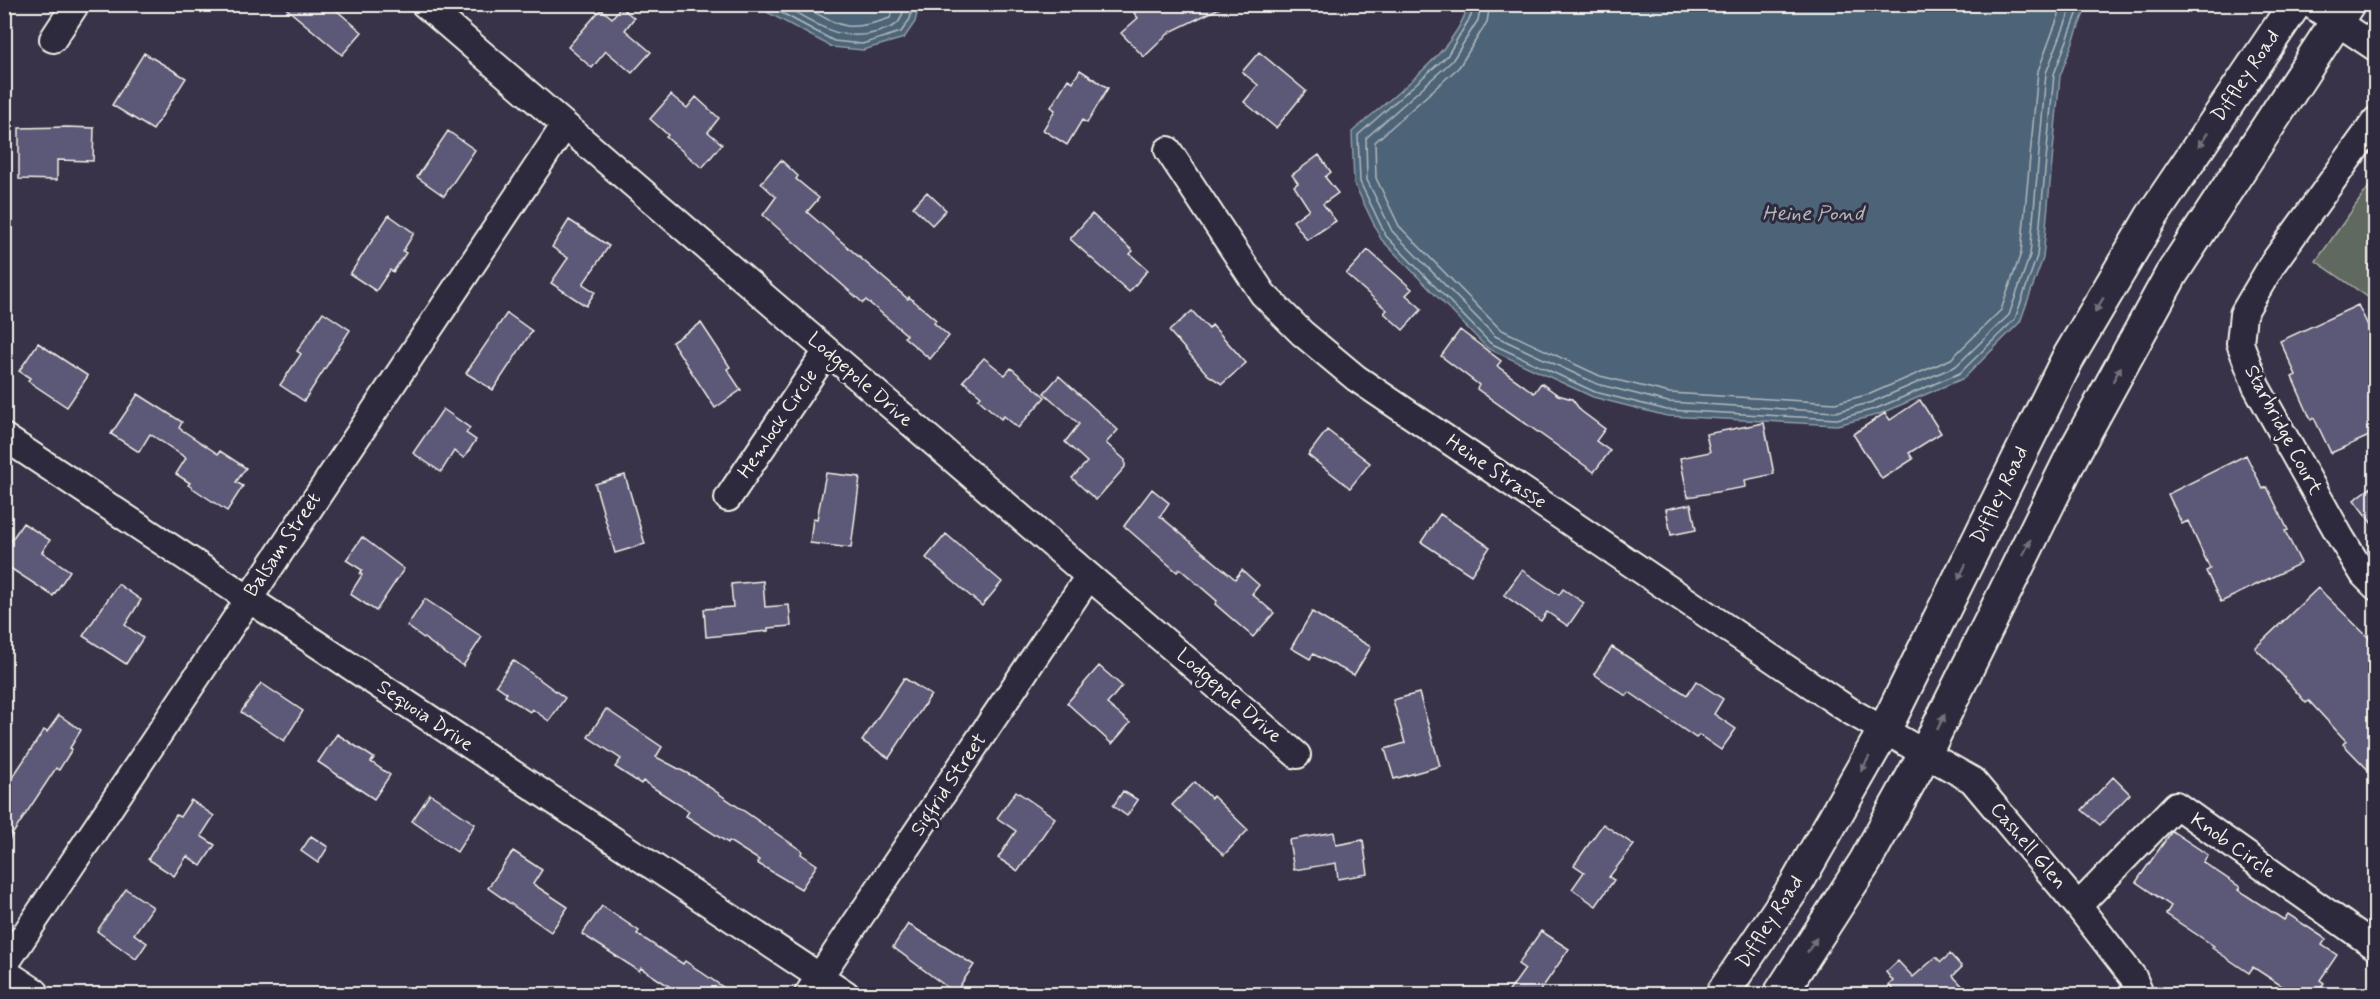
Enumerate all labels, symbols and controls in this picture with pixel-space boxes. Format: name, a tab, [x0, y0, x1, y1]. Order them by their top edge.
street label: Diffley Road	[2205, 25, 2287, 127]
one-way arrow	[2198, 132, 2209, 148]
water label: Heine Pond	[1762, 200, 1866, 228]
one-way arrow	[2094, 297, 2105, 313]
street label: Lodgepole Drive	[801, 326, 919, 434]
street label: Starbridge Court	[2237, 360, 2329, 500]
street label: Hemlock Circle	[731, 364, 825, 484]
one-way arrow	[2112, 365, 2122, 382]
street label: Heine Strasse	[1440, 428, 1552, 516]
street label: Diffley Road	[1965, 442, 2035, 548]
street label: Balsam Street	[238, 487, 328, 603]
one-way arrow	[2022, 539, 2032, 556]
one-way arrow	[1958, 563, 1967, 580]
street label: Lodgepole Drive	[1170, 642, 1288, 750]
street label: Sequoia Drive	[371, 674, 479, 758]
one-way arrow	[1936, 714, 1945, 731]
street label: Sigfrid Street	[905, 728, 995, 843]
one-way arrow	[1859, 756, 1870, 772]
street label: Cashell Glen	[1984, 797, 2072, 895]
street label: Knob Circle	[2185, 807, 2281, 885]
street label: Diffley Road	[1730, 870, 1810, 974]
one-way arrow	[1806, 937, 1817, 953]

